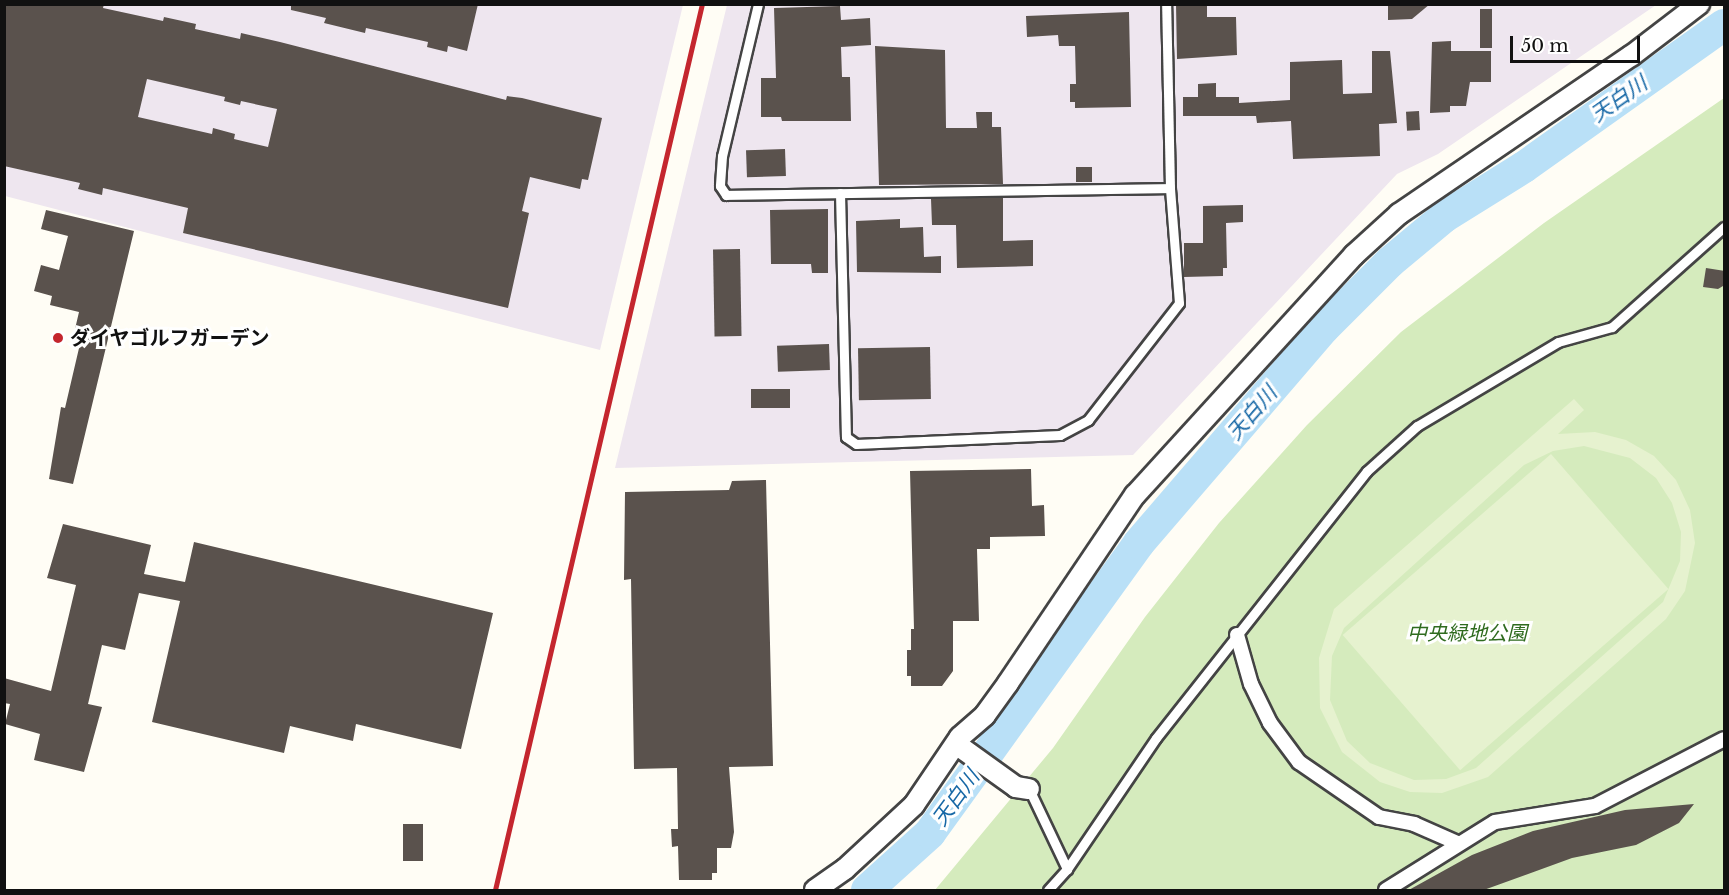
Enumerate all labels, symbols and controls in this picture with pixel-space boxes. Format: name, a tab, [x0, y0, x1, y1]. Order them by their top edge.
scale bar	[1513, 24, 1644, 62]
text: 50 m	[1521, 35, 1569, 57]
water label: 天白川	[1586, 71, 1652, 127]
place label: ダイヤゴルフガーデン	[70, 326, 270, 350]
marker: ダイヤゴルフガーデン	[51, 331, 65, 345]
water label: 天白川	[1222, 381, 1282, 445]
park label: 中央緑地公園	[1407, 621, 1527, 645]
water label: 天白川	[927, 765, 985, 831]

